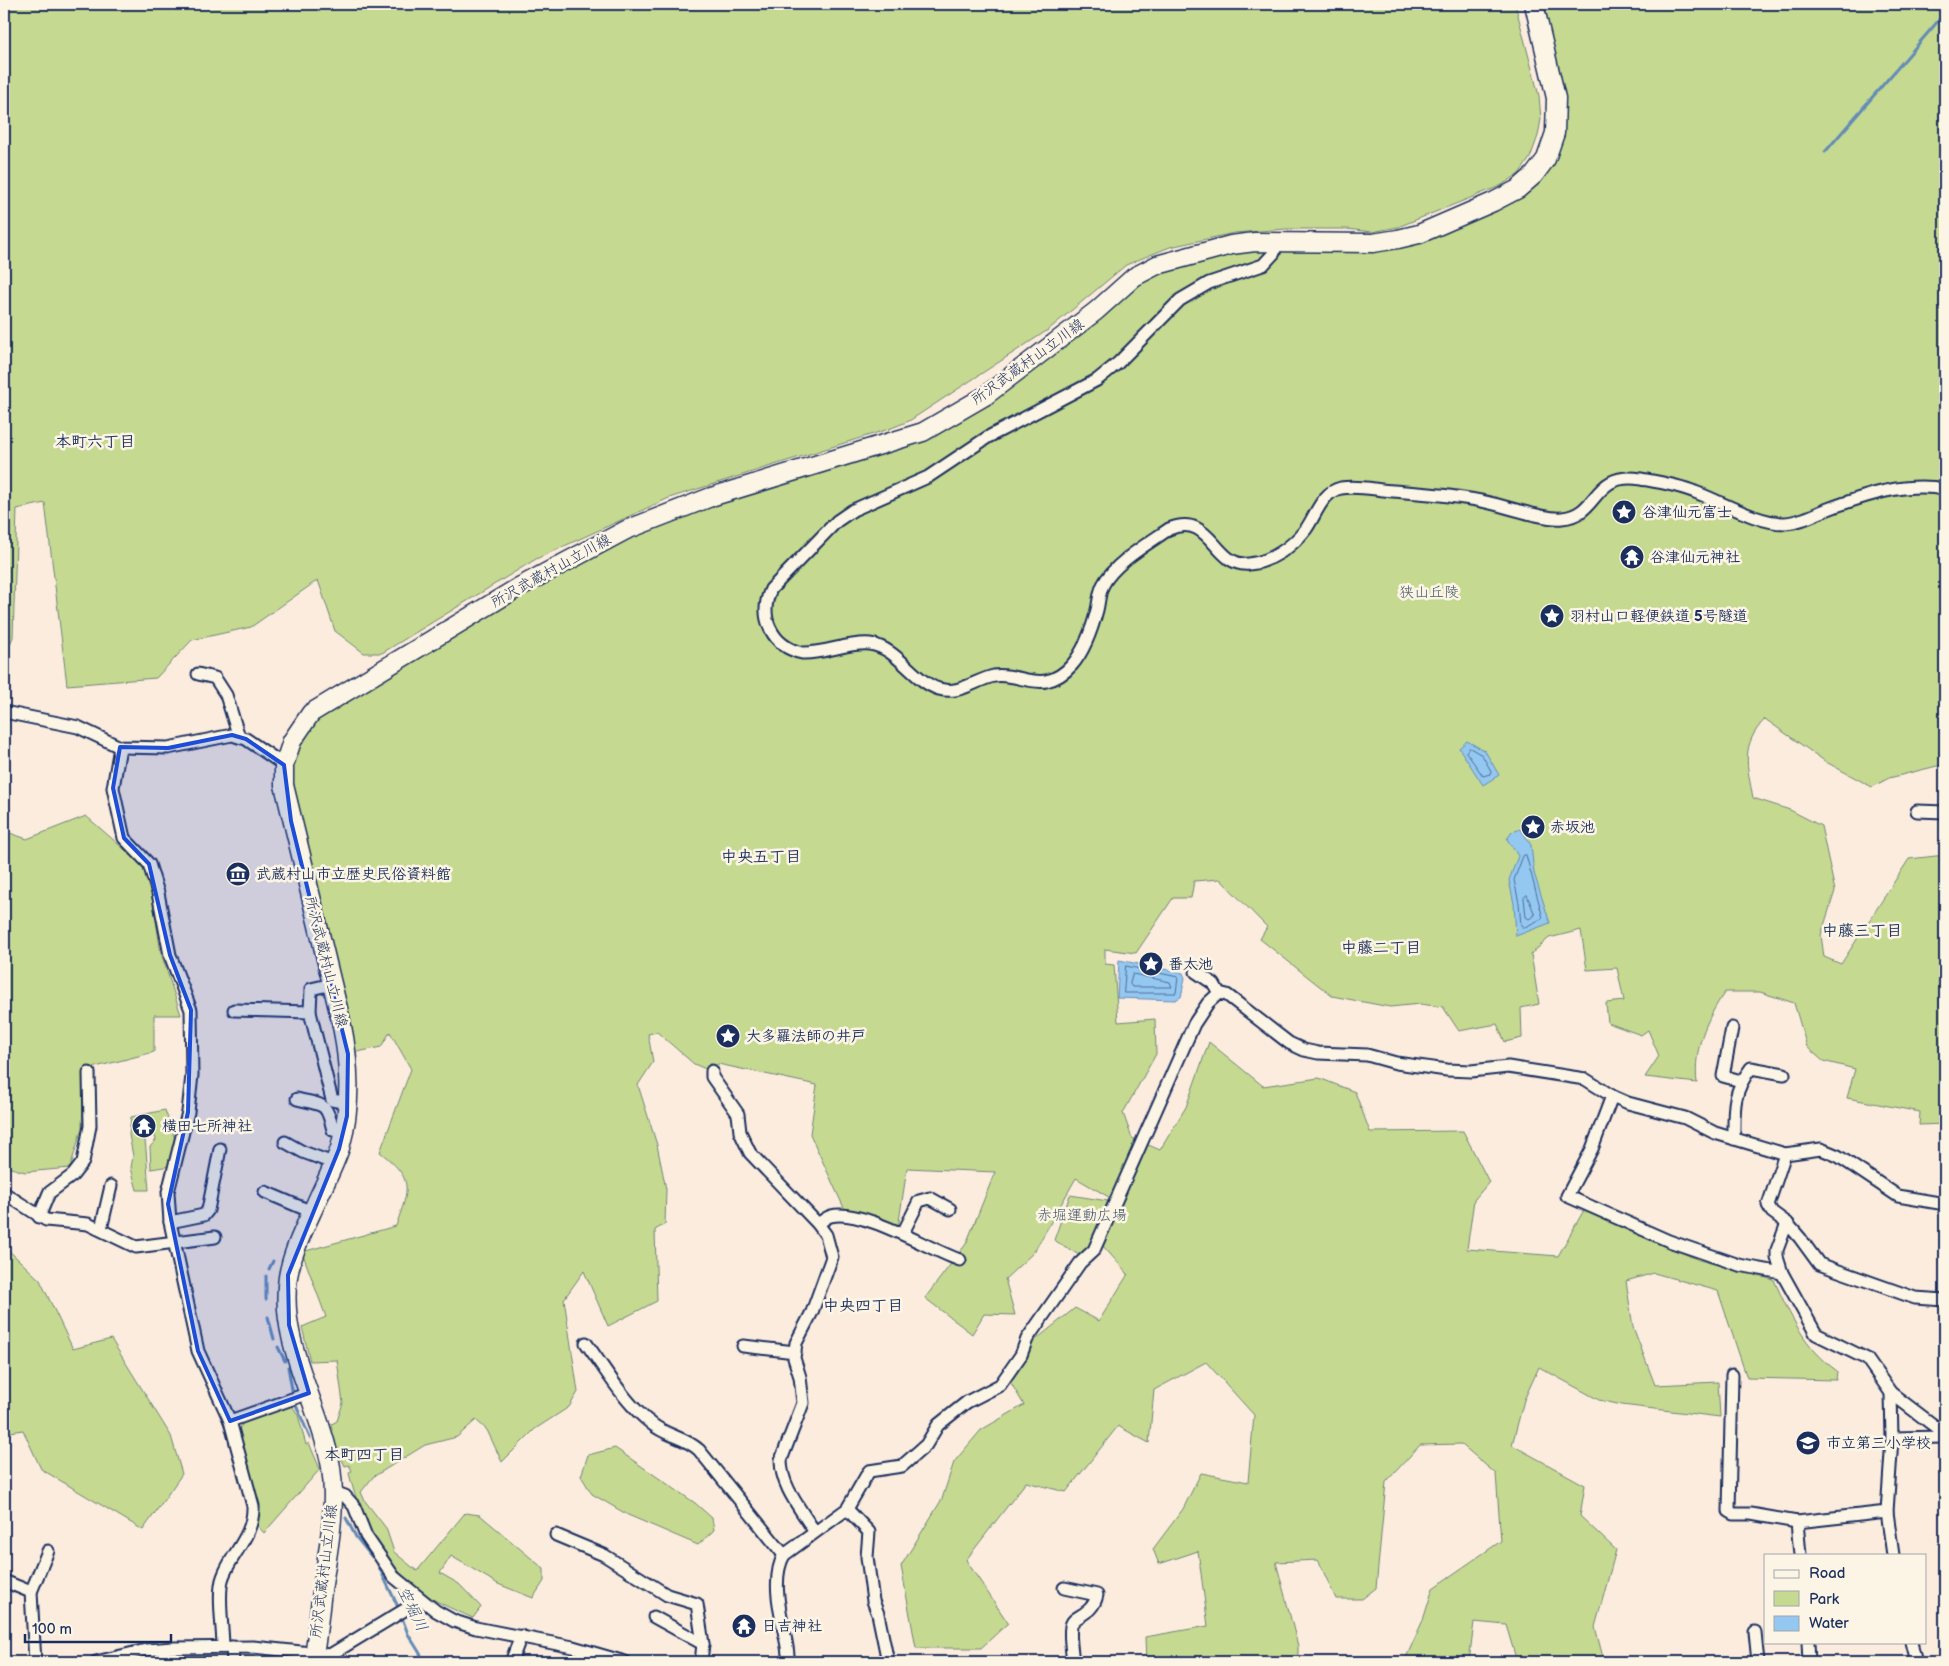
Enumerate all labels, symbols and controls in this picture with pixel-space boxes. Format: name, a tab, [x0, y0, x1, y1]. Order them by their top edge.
street label: 所沢武蔵村山立川線	[968, 315, 1088, 409]
district label: 本町六丁目	[55, 433, 135, 452]
place icon: 谷津仙元富士	[1611, 499, 1637, 525]
place label: 谷津仙元富士	[1642, 503, 1732, 522]
street label: 所沢武蔵村山立川線	[487, 530, 615, 612]
temple icon: 谷津仙元神社	[1619, 544, 1645, 570]
place label: 谷津仙元神社	[1650, 548, 1740, 567]
park label: 狭山丘陵	[1399, 583, 1459, 602]
place icon: 羽村山口軽便鉄道 5号隧道	[1539, 603, 1565, 629]
place label: 羽村山口軽便鉄道 5号隧道	[1570, 607, 1748, 626]
place icon: 赤坂池	[1520, 814, 1546, 840]
place label: 赤坂池	[1550, 818, 1595, 837]
district label: 中央五丁目	[721, 848, 801, 867]
museum icon: 武蔵村山市立歴史民俗資料館	[225, 861, 251, 887]
place label: 武蔵村山市立歴史民俗資料館	[256, 865, 451, 884]
street label: 所沢武蔵村山立川線	[300, 894, 352, 1030]
district label: 中藤三丁目	[1822, 922, 1902, 941]
district label: 中藤二丁目	[1341, 939, 1421, 958]
place icon: 番太池	[1138, 951, 1164, 977]
place label: 番太池	[1168, 955, 1213, 974]
place icon: 大多羅法師の井戸	[715, 1023, 741, 1049]
place label: 大多羅法師の井戸	[746, 1027, 866, 1046]
temple icon: 横田七所神社	[131, 1113, 157, 1139]
place label: 横田七所神社	[162, 1117, 252, 1136]
park label: 赤堀運動広場	[1037, 1206, 1127, 1225]
district label: 中央四丁目	[823, 1297, 903, 1316]
school or university icon: 市立第三小学校	[1795, 1430, 1821, 1456]
place label: 市立第三小学校	[1826, 1434, 1931, 1453]
district label: 本町四丁目	[324, 1446, 404, 1465]
street label: 所沢武蔵村山立川線	[306, 1503, 342, 1639]
legend	[1764, 1554, 1926, 1644]
text: Road	[1809, 1564, 1845, 1583]
water label: 空堀川	[393, 1583, 431, 1635]
text: Park	[1809, 1590, 1840, 1609]
scale bar	[25, 1611, 171, 1643]
temple icon: 日吉神社	[731, 1613, 757, 1639]
text: Water	[1809, 1614, 1849, 1633]
place label: 日吉神社	[762, 1617, 822, 1636]
text: 100 m	[32, 1620, 72, 1639]

